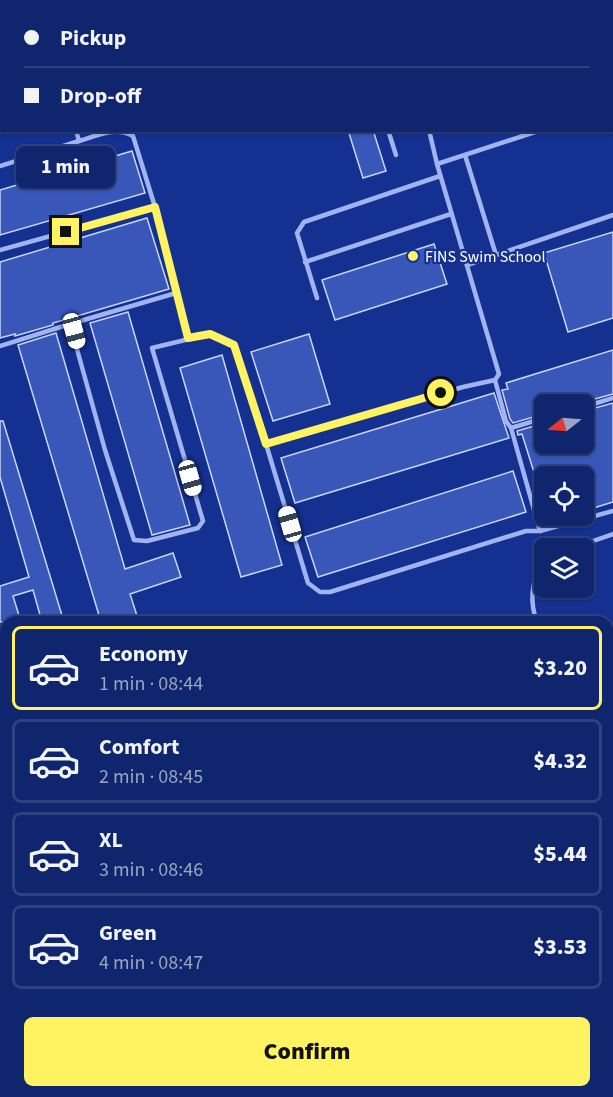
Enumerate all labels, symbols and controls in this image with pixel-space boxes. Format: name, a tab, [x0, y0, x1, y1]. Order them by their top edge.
text: Pickup	[60, 22, 126, 54]
text: Drop-off	[60, 80, 141, 112]
callout: 1 min	[16, 145, 116, 187]
text: 1 min	[41, 153, 90, 181]
route end	[52, 218, 79, 245]
place label: FINS Swim School	[425, 246, 546, 268]
marker: FINS Swim School	[406, 249, 420, 263]
car	[61, 311, 87, 351]
route start	[427, 379, 454, 406]
north arrow	[534, 394, 594, 454]
map controls	[534, 394, 594, 598]
car	[176, 458, 204, 498]
button: locate	[534, 466, 594, 526]
car	[276, 504, 304, 544]
button: layers	[534, 538, 594, 598]
text: Economy	[99, 638, 188, 670]
icon: car	[27, 641, 81, 695]
text: $3.20	[533, 652, 587, 684]
text: 1 min · 08:44	[99, 670, 203, 698]
text: Comfort	[99, 731, 180, 763]
icon: car	[27, 734, 81, 788]
text: $4.32	[533, 745, 587, 777]
text: 2 min · 08:45	[99, 763, 203, 791]
text: XL	[99, 824, 123, 856]
icon: car	[27, 827, 81, 881]
text: $5.44	[533, 838, 587, 870]
text: 3 min · 08:46	[99, 856, 203, 884]
text: Green	[99, 917, 157, 949]
icon: car	[27, 920, 81, 974]
text: $3.53	[533, 931, 587, 963]
text: 4 min · 08:47	[99, 949, 203, 977]
button: Confirm	[24, 1017, 590, 1086]

